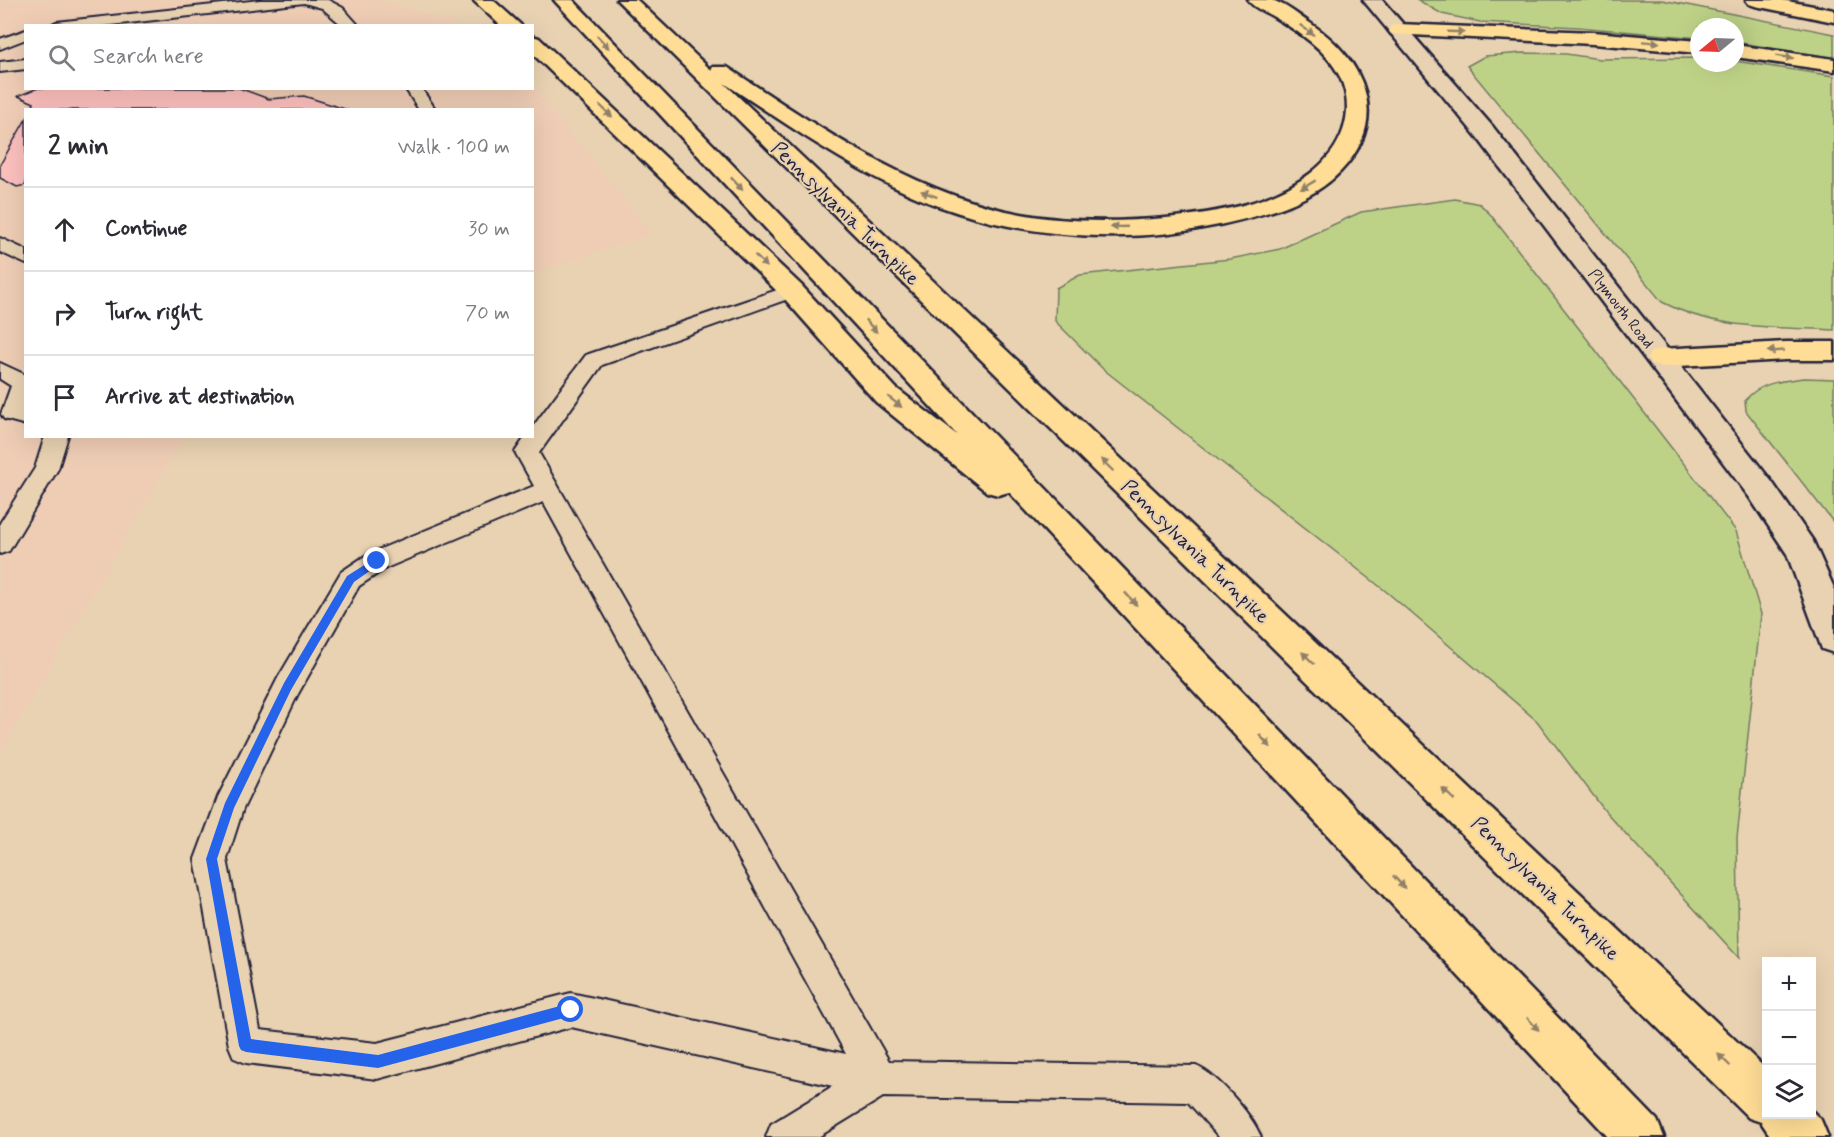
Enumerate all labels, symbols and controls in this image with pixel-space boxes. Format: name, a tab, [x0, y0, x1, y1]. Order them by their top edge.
north arrow	[1690, 18, 1744, 72]
search box	[24, 24, 534, 90]
one-way arrow	[1298, 24, 1314, 36]
one-way arrow	[1447, 28, 1466, 37]
one-way arrow	[596, 35, 610, 49]
one-way arrow	[1641, 37, 1660, 47]
icon: search	[45, 41, 78, 74]
text: Search here	[93, 43, 204, 71]
one-way arrow	[1775, 53, 1794, 62]
one-way arrow	[598, 104, 613, 118]
text: 2 min	[48, 130, 109, 164]
text: Walk · 100 m	[398, 134, 510, 161]
street label: Pennsylvania Turnpike	[765, 136, 925, 292]
one-way arrow	[730, 177, 744, 191]
one-way arrow	[1300, 180, 1316, 191]
one-way arrow	[920, 189, 938, 198]
icon: ahead	[48, 213, 81, 246]
text: Continue	[105, 215, 187, 243]
text: 30 m	[468, 216, 510, 243]
one-way arrow	[1110, 222, 1129, 231]
one-way arrow	[753, 254, 768, 268]
street label: Plymouth Road	[1583, 265, 1659, 353]
icon: right	[48, 297, 81, 330]
text: Turn right	[105, 299, 203, 327]
text: 70 m	[465, 300, 510, 327]
one-way arrow	[864, 318, 878, 332]
one-way arrow	[1766, 347, 1785, 356]
icon: arrive	[48, 381, 81, 414]
text: Arrive at destination	[105, 383, 295, 411]
one-way arrow	[887, 396, 903, 409]
one-way arrow	[1100, 458, 1114, 472]
street label: Pennsylvania Turnpike	[1115, 474, 1275, 630]
route end	[363, 547, 389, 573]
one-way arrow	[1123, 592, 1137, 606]
one-way arrow	[1301, 652, 1315, 666]
one-way arrow	[1257, 733, 1271, 747]
one-way arrow	[1442, 787, 1456, 801]
street label: Pennsylvania Turnpike	[1465, 811, 1625, 967]
one-way arrow	[1392, 875, 1406, 890]
map controls	[1762, 957, 1816, 1119]
button: +	[1762, 957, 1816, 1011]
route start	[557, 996, 583, 1022]
button: −	[1762, 1011, 1816, 1065]
one-way arrow	[1526, 1016, 1539, 1031]
one-way arrow	[1718, 1054, 1732, 1068]
button: layers	[1762, 1065, 1816, 1119]

